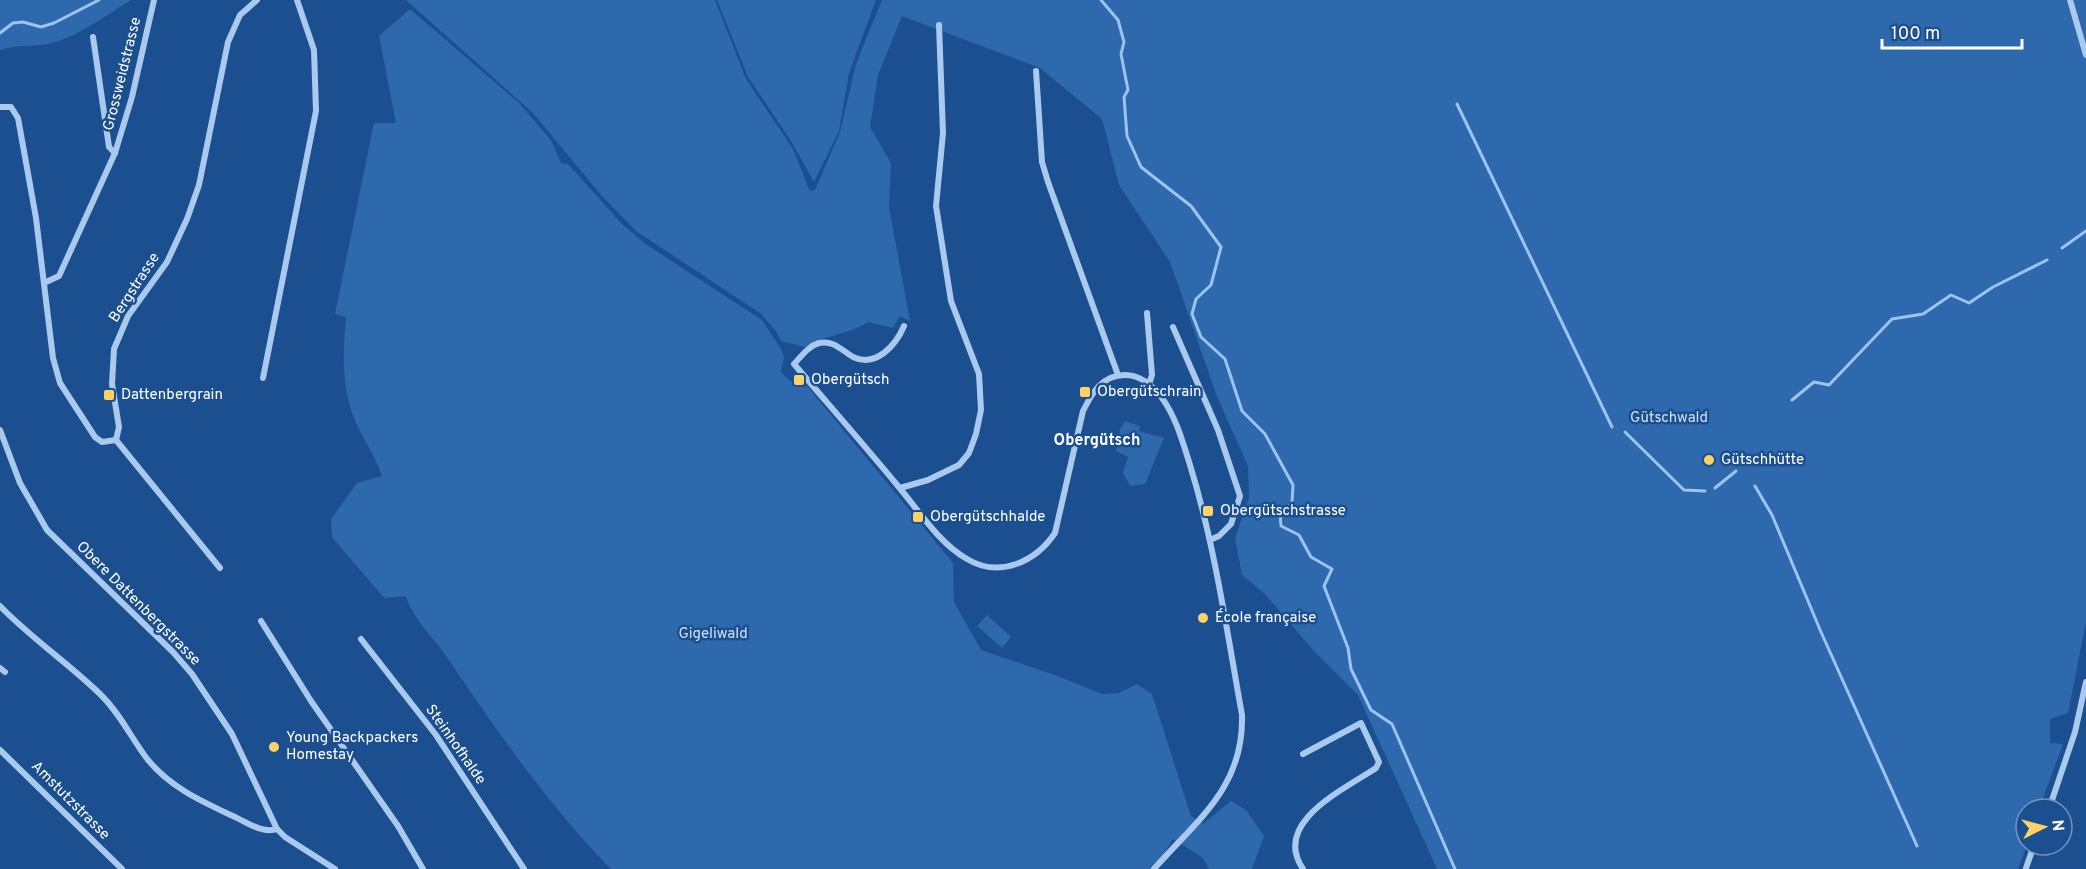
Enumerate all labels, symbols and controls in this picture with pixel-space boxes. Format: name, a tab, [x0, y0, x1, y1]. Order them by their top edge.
scale bar	[1882, 12, 2022, 50]
street label: Grossweidstrasse	[100, 15, 146, 133]
text: 100 m	[1891, 23, 1940, 46]
street label: Bergstrasse	[105, 249, 165, 327]
place label: Obergütsch	[811, 371, 890, 390]
marker: Obergütsch	[792, 373, 806, 387]
place label: Obergütschrain	[1097, 383, 1201, 402]
marker: Obergütschrain	[1078, 385, 1092, 399]
place label: Dattenbergrain	[121, 386, 223, 405]
marker: Dattenbergrain	[102, 388, 116, 402]
park label: Gütschwald	[1630, 409, 1708, 428]
district label: Obergütsch	[1054, 431, 1140, 451]
place label: Gütschhütte	[1721, 451, 1804, 470]
marker: Gütschhütte	[1702, 453, 1716, 467]
place label: Obergütschstrasse	[1220, 502, 1346, 521]
marker: Obergütschstrasse	[1201, 504, 1215, 518]
place label: Obergütschhalde	[930, 508, 1045, 527]
marker: Obergütschhalde	[911, 510, 925, 524]
street label: Obere Dattenbergstrasse	[72, 538, 204, 670]
place label: École française	[1215, 608, 1316, 628]
marker: École française	[1196, 611, 1210, 625]
park label: Gigeliwald	[678, 625, 748, 644]
street label: Steinhofhalde	[420, 701, 490, 789]
place label: Young Backpackers Homestay	[286, 729, 418, 765]
marker: Young Backpackers Homestay	[267, 740, 281, 754]
street label: Amstutzstrasse	[27, 758, 113, 844]
north arrow	[2014, 797, 2074, 857]
text: N	[2046, 819, 2067, 832]

